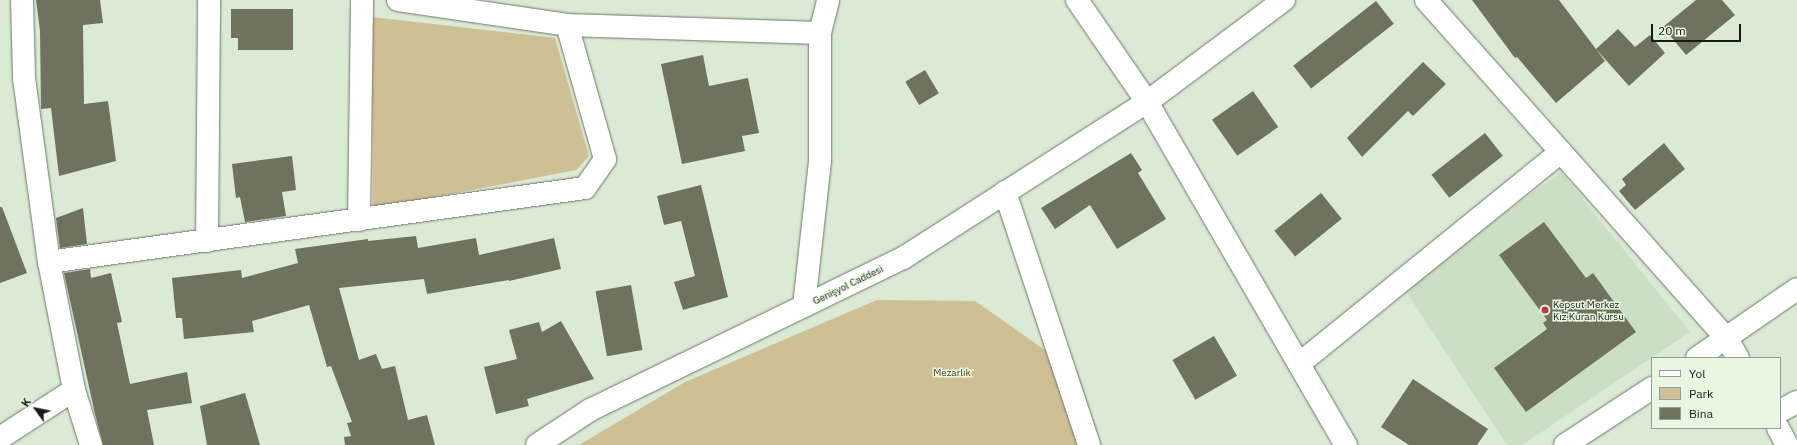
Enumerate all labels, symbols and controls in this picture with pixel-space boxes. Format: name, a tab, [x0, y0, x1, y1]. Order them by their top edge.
scale bar	[1653, 16, 1743, 42]
text: 20 m	[1658, 23, 1686, 38]
street label: Genişyol Caddesi	[811, 263, 885, 307]
place label: Kepsut Merkez Kız Kuran Kursu	[1553, 298, 1624, 322]
marker: Kepsut Merkez Kız Kuran Kursu	[1540, 305, 1550, 315]
legend	[1651, 357, 1781, 429]
text: Yol	[1689, 366, 1706, 381]
park label: Mezarlık	[933, 367, 971, 379]
text: Park	[1689, 386, 1713, 401]
north arrow	[16, 389, 56, 429]
text: K	[18, 395, 34, 409]
text: Bina	[1689, 406, 1713, 421]

